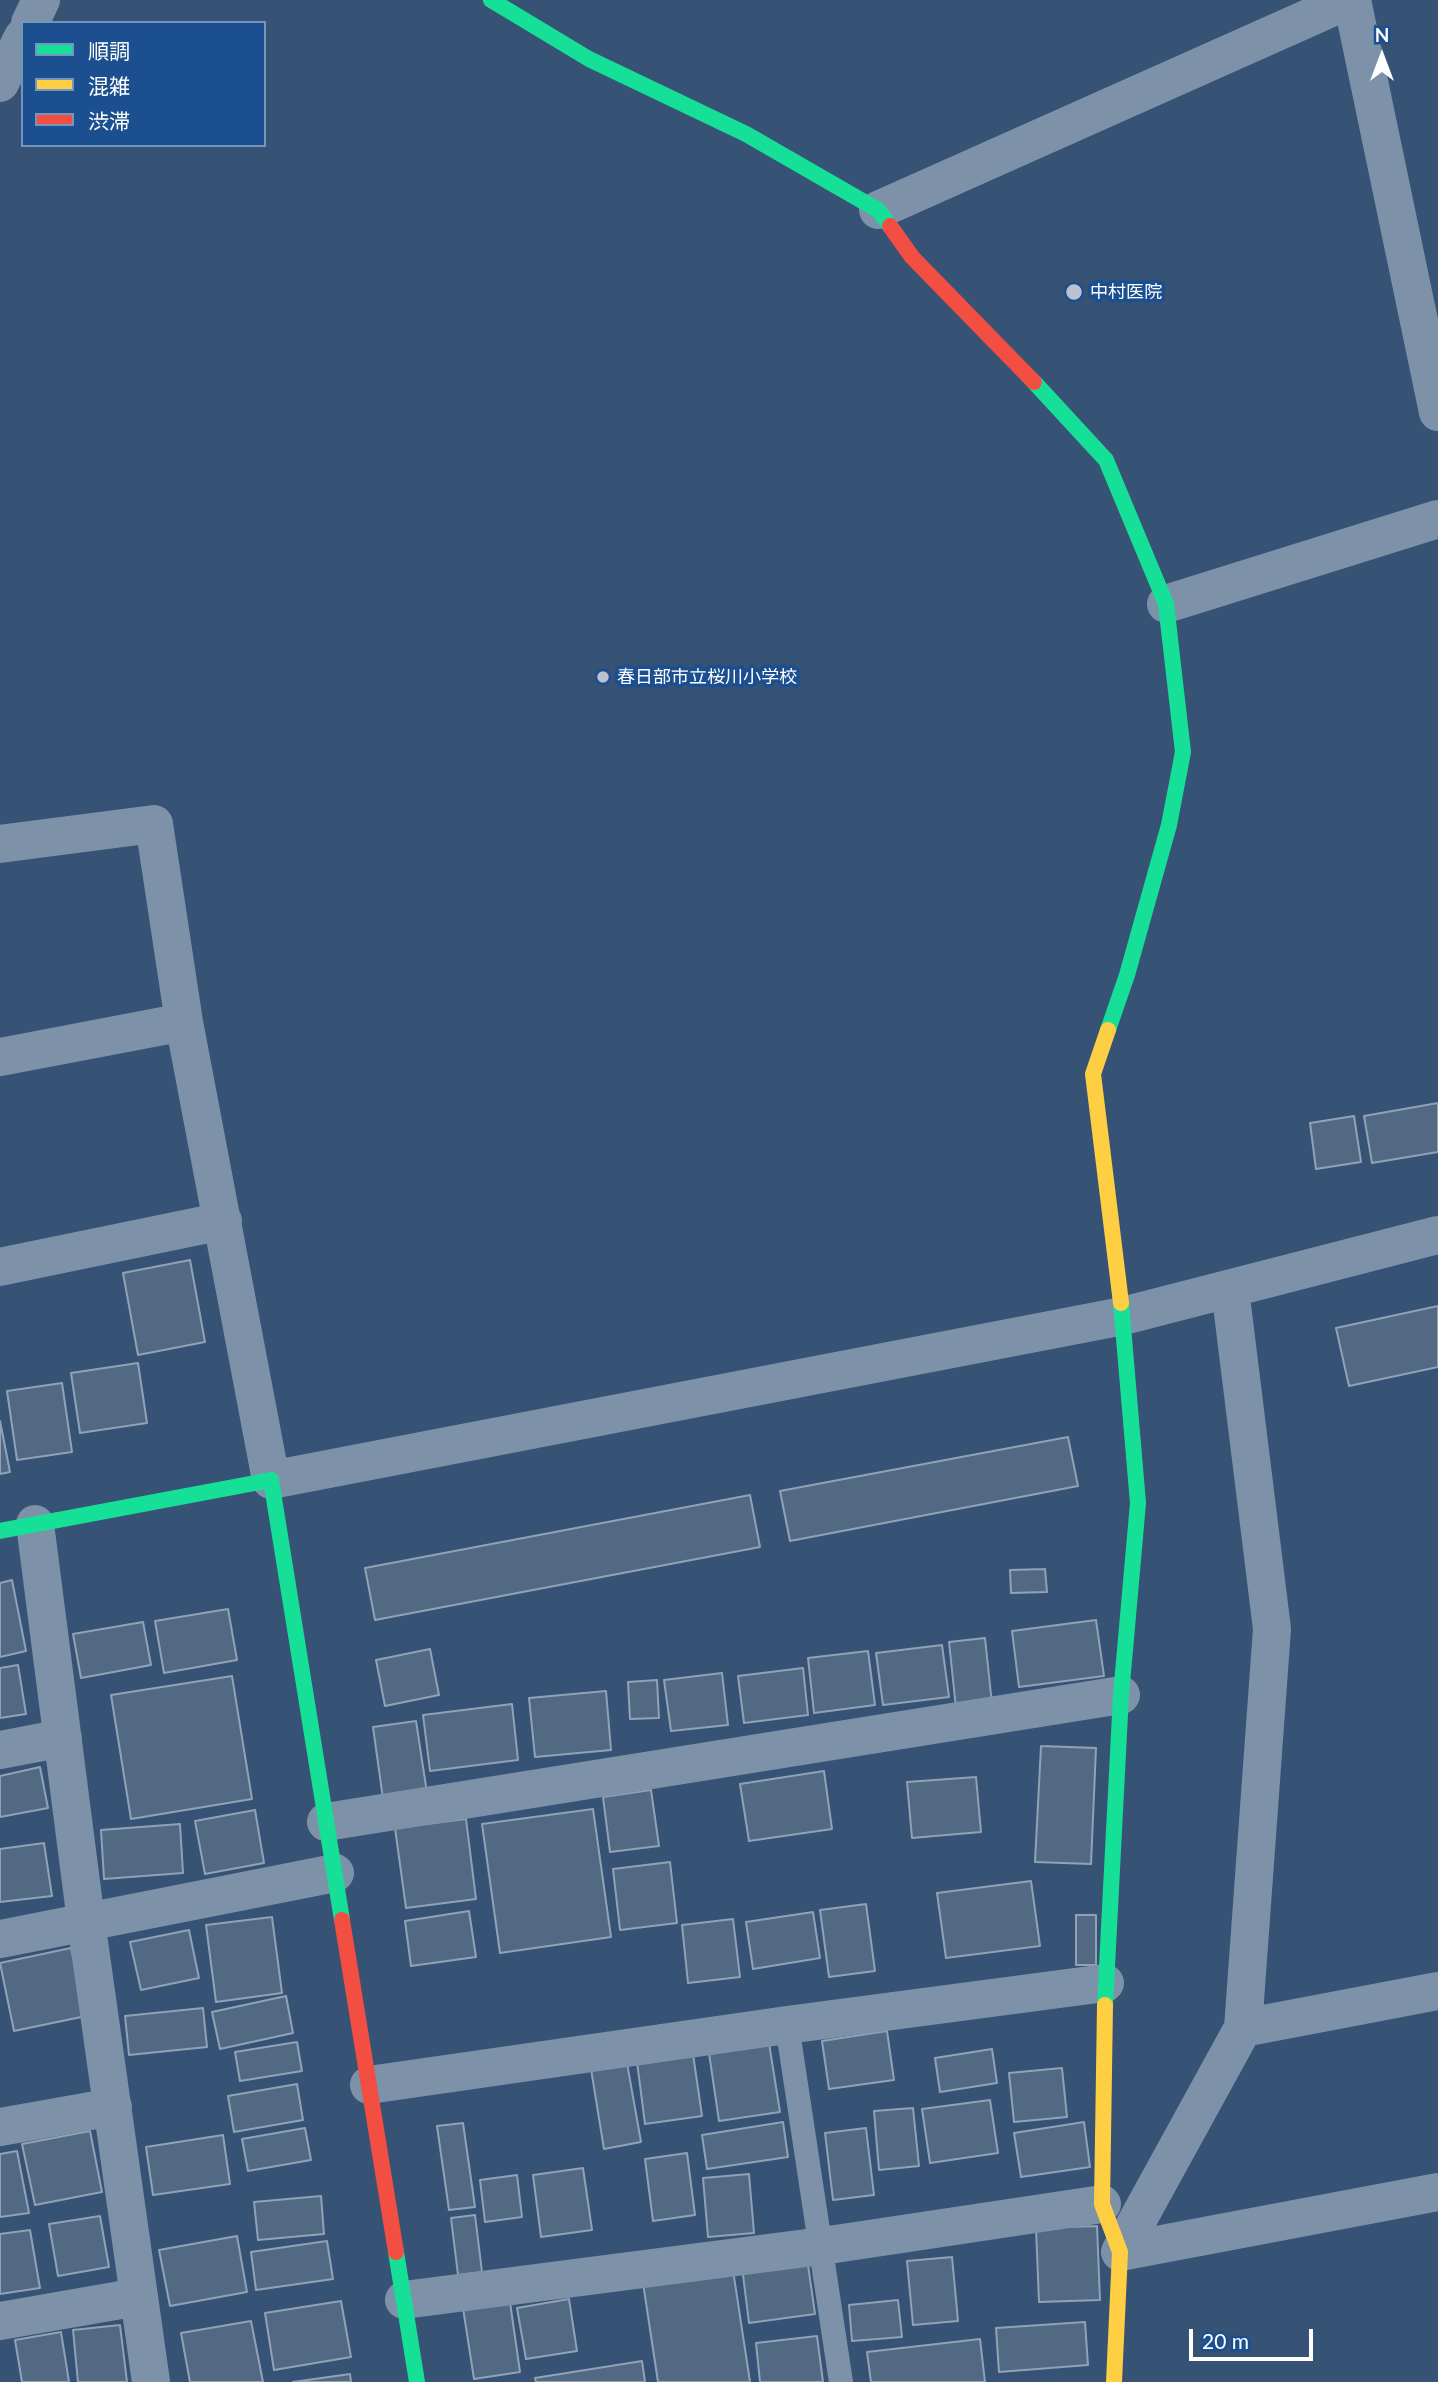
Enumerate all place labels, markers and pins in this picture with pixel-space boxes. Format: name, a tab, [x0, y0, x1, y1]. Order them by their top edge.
place label: 中村医院	[1090, 281, 1162, 303]
marker: 中村医院	[1064, 282, 1084, 302]
place label: 春日部市立桜川小学校	[617, 666, 797, 688]
marker: 春日部市立桜川小学校	[595, 669, 611, 685]

